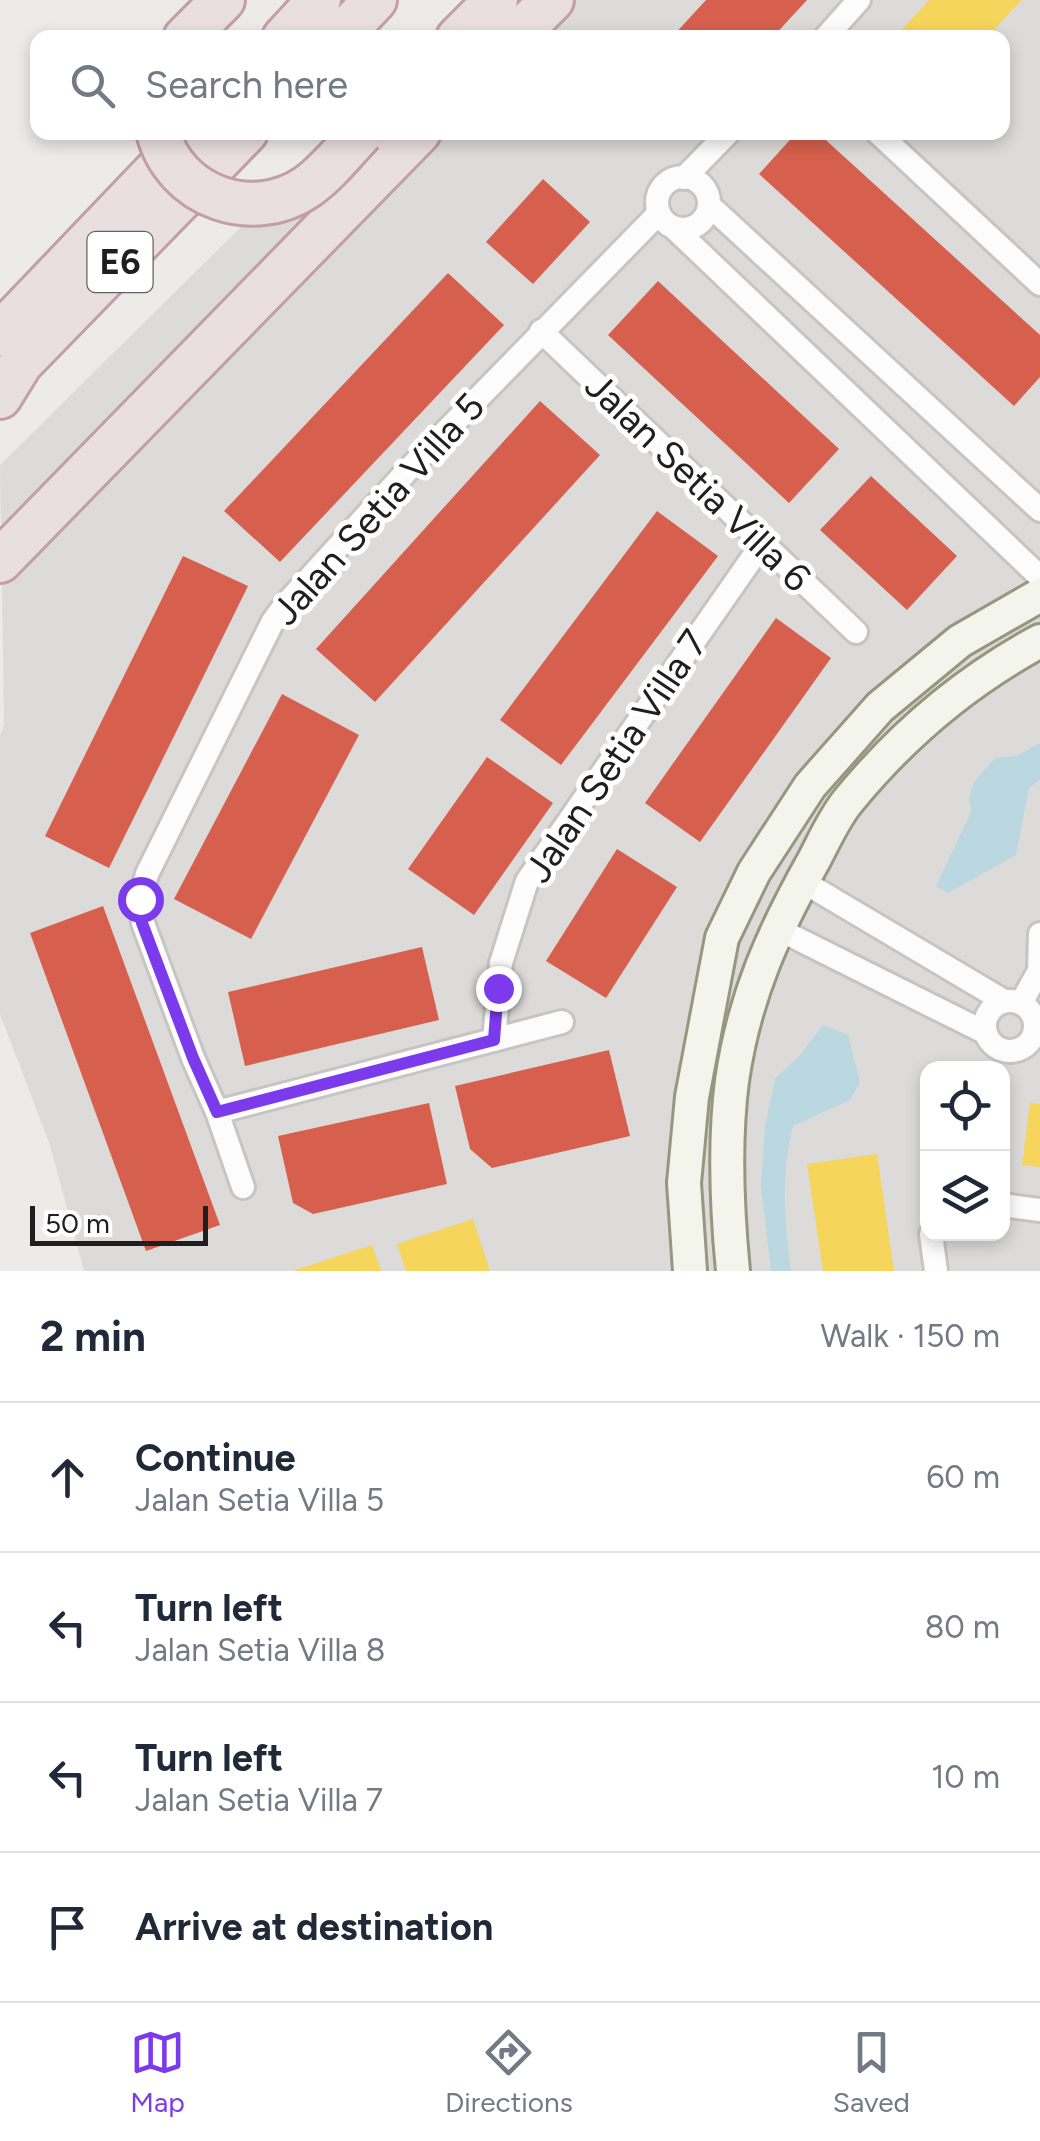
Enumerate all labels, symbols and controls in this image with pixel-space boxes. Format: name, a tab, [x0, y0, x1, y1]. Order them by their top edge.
search box	[30, 30, 1010, 140]
icon: search	[65, 58, 120, 113]
text: Search here	[145, 62, 348, 108]
road number: E6	[88, 232, 152, 292]
street label: Jalan Setia Villa 6	[576, 363, 820, 601]
street label: Jalan Setia Villa 5	[262, 384, 494, 634]
street label: Jalan Setia Villa 7	[515, 621, 717, 891]
route start	[118, 877, 164, 923]
route end	[476, 966, 522, 1012]
map controls	[920, 1061, 1010, 1241]
button: locate	[920, 1061, 1010, 1151]
button: layers	[920, 1151, 1010, 1241]
scale bar	[30, 1201, 208, 1246]
text: 50 m	[45, 1206, 110, 1240]
text: 2 min	[40, 1311, 146, 1362]
text: Walk · 150 m	[821, 1317, 1000, 1355]
text: Continue	[135, 1435, 296, 1481]
icon: ahead	[40, 1450, 95, 1505]
text: 60 m	[926, 1458, 1000, 1496]
text: Jalan Setia Villa 5	[135, 1481, 384, 1519]
text: Turn left	[135, 1585, 283, 1631]
icon: left	[40, 1600, 95, 1655]
text: 80 m	[925, 1608, 1000, 1646]
text: Jalan Setia Villa 8	[135, 1631, 385, 1669]
text: Turn left	[135, 1735, 283, 1781]
icon: left	[40, 1750, 95, 1805]
text: 10 m	[931, 1758, 1000, 1796]
text: Jalan Setia Villa 7	[135, 1781, 383, 1819]
icon: arrive	[40, 1900, 95, 1955]
text: Arrive at destination	[135, 1904, 493, 1950]
tab: Map	[130, 2025, 185, 2119]
tab: Directions	[445, 2025, 573, 2119]
tab: Saved	[833, 2025, 910, 2119]

